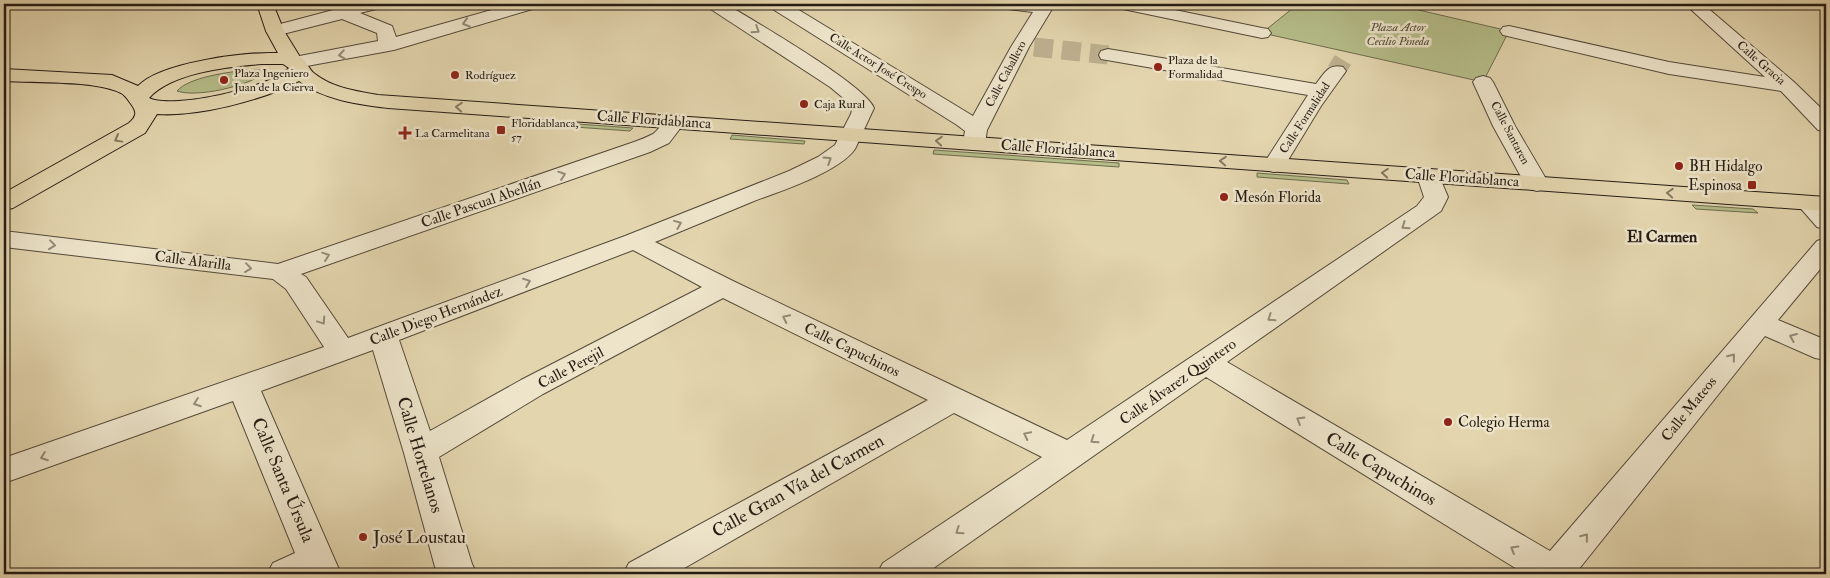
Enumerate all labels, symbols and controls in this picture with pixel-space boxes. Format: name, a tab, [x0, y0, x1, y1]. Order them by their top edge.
one-way arrow	[463, 18, 471, 28]
park label: Plaza Actor Cecilio Pineda	[1367, 20, 1430, 49]
one-way arrow	[751, 24, 760, 34]
street label: Calle Actor José Crespo	[826, 30, 930, 102]
street label: Calle Caballero	[982, 38, 1030, 110]
street label: Calle Gracia	[1734, 38, 1789, 89]
one-way arrow	[337, 50, 346, 60]
place label: Plaza de la Formalidad	[1168, 53, 1223, 82]
marker: Plaza de la Formalidad	[1152, 61, 1164, 73]
place label: Plaza Ingeniero Juan de la Cierva	[233, 66, 315, 95]
place label: Rodríguez	[465, 68, 516, 83]
marker: Rodríguez	[449, 69, 461, 81]
marker: Plaza Ingeniero Juan de la Cierva	[218, 74, 230, 86]
street label: Calle Formalidad	[1276, 79, 1334, 156]
place label: Caja Rural	[814, 97, 865, 112]
marker: Caja Rural	[798, 98, 810, 110]
street label: Calle Santaren	[1487, 99, 1533, 167]
one-way arrow	[455, 101, 463, 112]
street label: Calle Floridablanca	[596, 107, 713, 134]
place label: Floridablanca, 57	[511, 116, 579, 145]
marker: Floridablanca, 57	[495, 124, 507, 136]
place label: La Carmelitana	[415, 126, 491, 141]
marker: La Carmelitana	[399, 127, 411, 139]
one-way arrow	[114, 133, 123, 143]
one-way arrow	[935, 135, 943, 146]
street label: Calle Floridablanca	[1000, 136, 1117, 163]
one-way arrow	[1219, 156, 1227, 167]
one-way arrow	[822, 157, 831, 167]
place label: BH Hidalgo	[1689, 157, 1762, 176]
marker: BH Hidalgo	[1673, 160, 1685, 172]
street label: Calle Floridablanca	[1404, 165, 1521, 192]
one-way arrow	[1381, 168, 1389, 179]
one-way arrow	[558, 171, 566, 181]
street label: Calle Pascual Abellán	[419, 173, 544, 232]
place label: Espinosa	[1688, 176, 1743, 196]
marker: Espinosa	[1746, 179, 1758, 191]
place label: Mesón Florida	[1234, 188, 1322, 207]
one-way arrow	[1665, 188, 1673, 199]
marker: Mesón Florida	[1218, 191, 1230, 203]
one-way arrow	[673, 219, 682, 230]
one-way arrow	[1401, 220, 1410, 229]
district label: El Carmen	[1627, 227, 1698, 247]
one-way arrow	[48, 239, 56, 249]
street label: Calle Alarilla	[154, 247, 233, 275]
one-way arrow	[321, 252, 330, 262]
one-way arrow	[245, 262, 253, 273]
one-way arrow	[522, 278, 530, 288]
street label: Calle Diego Hernández	[367, 282, 505, 350]
one-way arrow	[1267, 312, 1277, 321]
one-way arrow	[782, 314, 791, 324]
one-way arrow	[316, 316, 325, 325]
street label: Calle Capuchinos	[800, 319, 903, 382]
street label: Calle Álvarez Quintero	[1115, 333, 1240, 429]
one-way arrow	[1789, 333, 1798, 344]
street label: Calle Perejil	[535, 343, 607, 393]
one-way arrow	[1726, 354, 1734, 363]
street label: Calle Mateos	[1657, 373, 1721, 445]
street label: Calle Hortelanos	[391, 394, 449, 516]
one-way arrow	[193, 397, 201, 407]
place label: Colegio Herma	[1458, 413, 1550, 432]
street label: Calle Santa Úrsula	[246, 414, 320, 546]
marker: Colegio Herma	[1442, 416, 1454, 428]
one-way arrow	[1296, 417, 1305, 427]
street label: Calle Capuchinos	[1321, 427, 1441, 511]
street label: Calle Gran Vía del Carmen	[708, 429, 888, 543]
one-way arrow	[1023, 431, 1032, 441]
one-way arrow	[1090, 434, 1100, 443]
one-way arrow	[40, 451, 48, 461]
one-way arrow	[955, 525, 964, 535]
place label: José Loustau	[372, 526, 466, 549]
marker: José Loustau	[357, 531, 369, 543]
one-way arrow	[1579, 534, 1587, 543]
one-way arrow	[1511, 546, 1520, 556]

